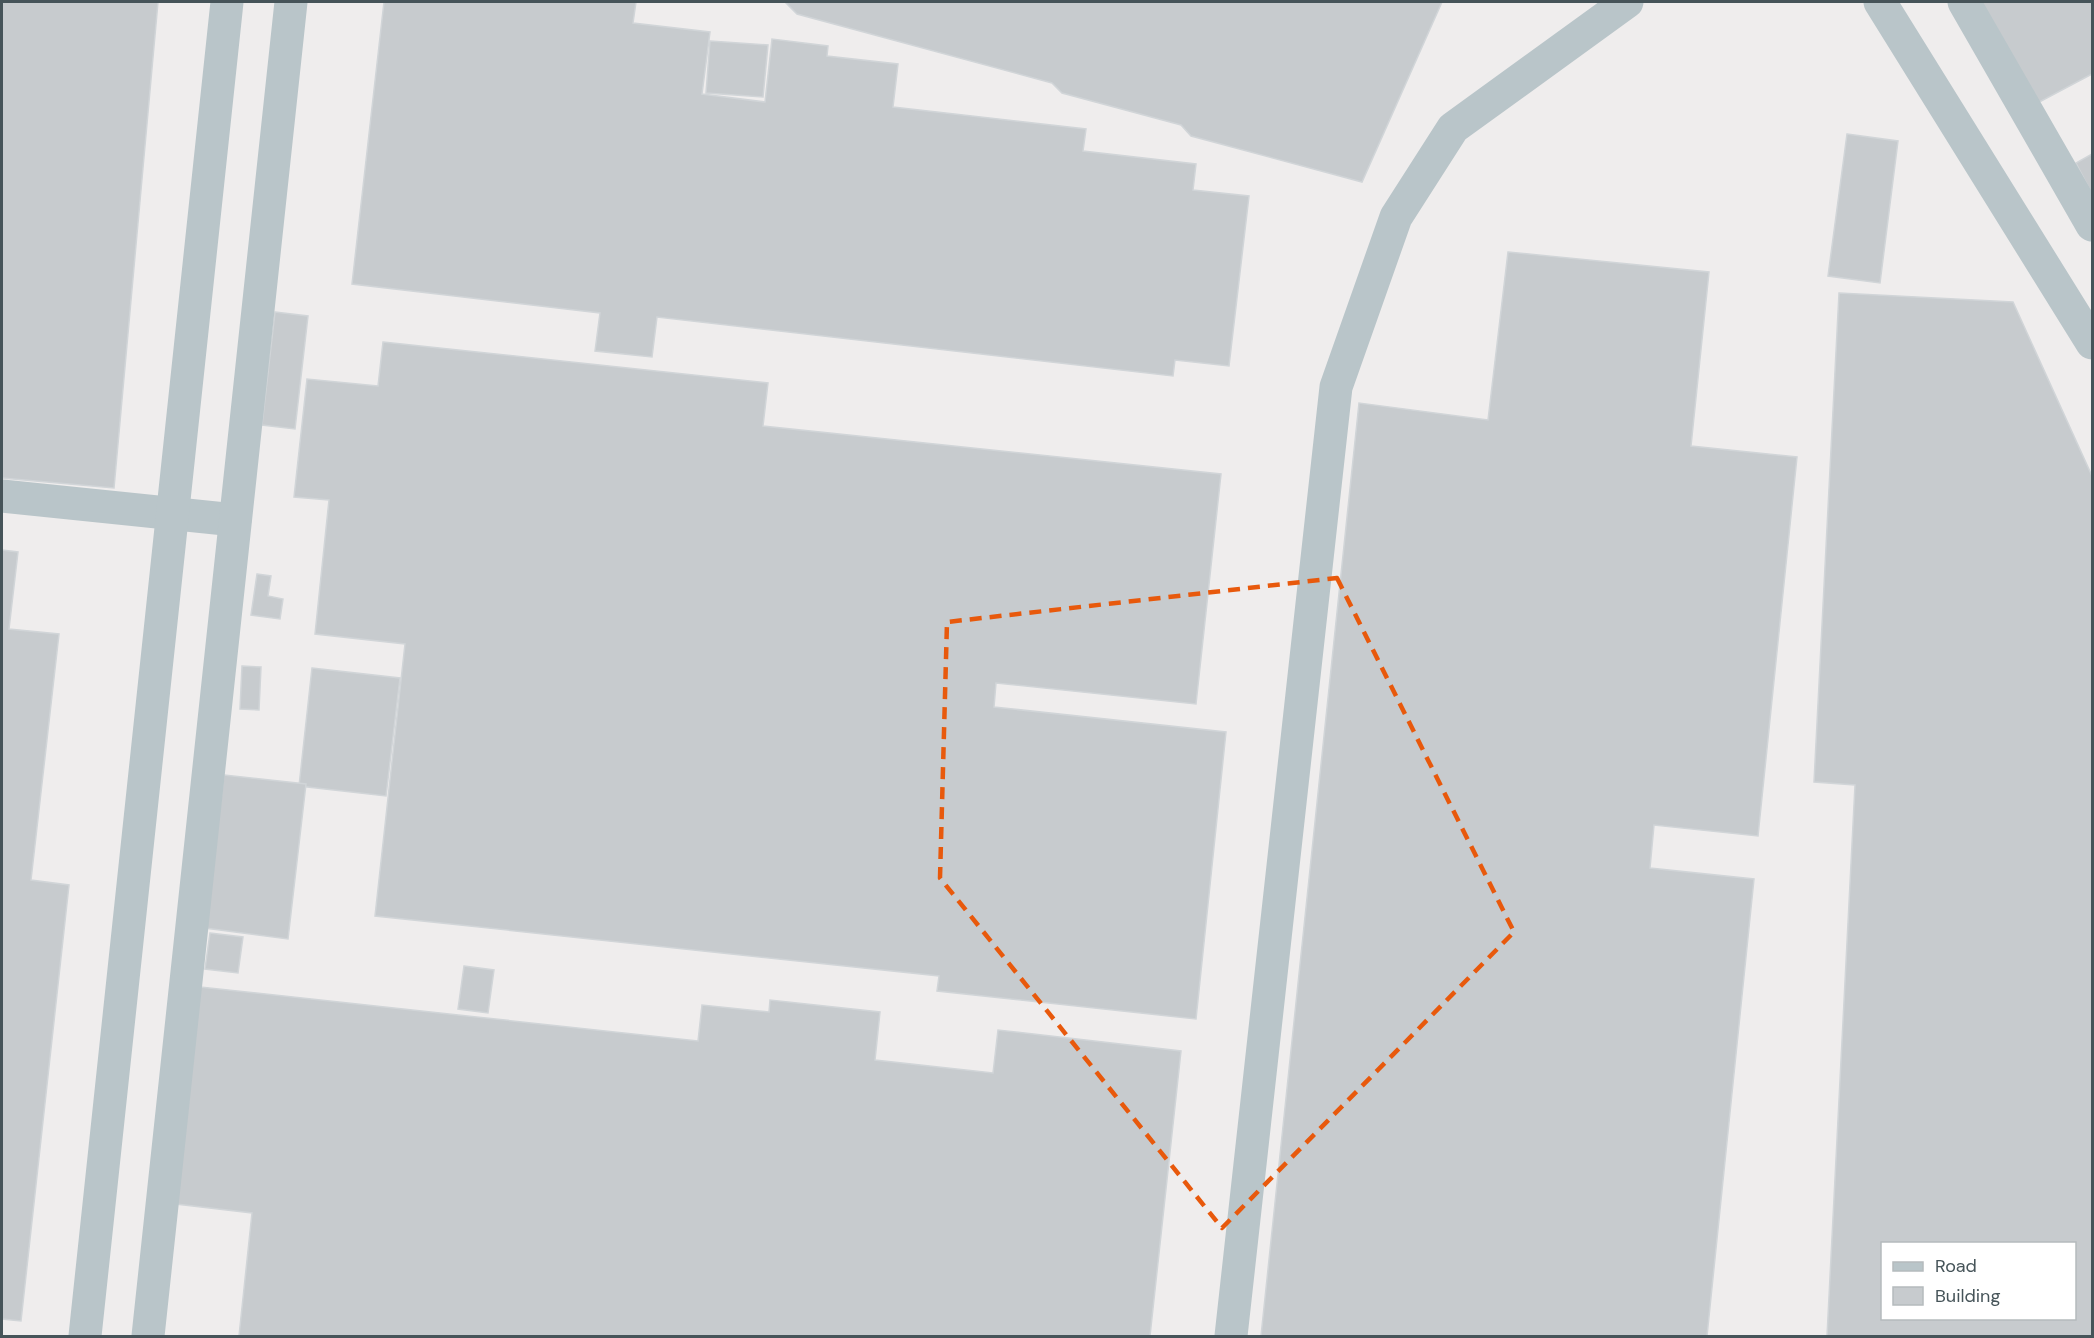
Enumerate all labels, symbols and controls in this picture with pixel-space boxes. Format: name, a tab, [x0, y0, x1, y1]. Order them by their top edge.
legend	[1881, 1242, 2076, 1320]
text: Road	[1935, 1254, 1977, 1278]
text: Building	[1935, 1284, 2000, 1308]

